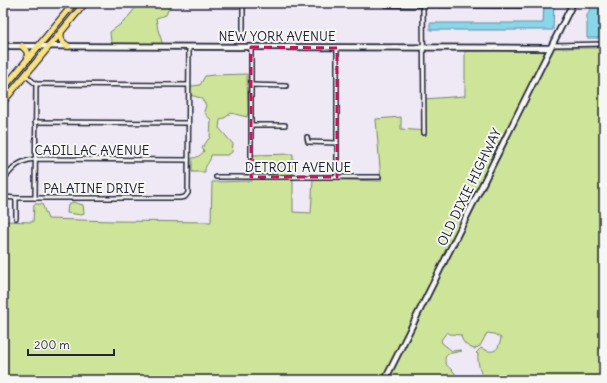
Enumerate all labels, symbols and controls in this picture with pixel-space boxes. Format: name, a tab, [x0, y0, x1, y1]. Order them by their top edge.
street label: NEW YORK AVENUE	[218, 28, 336, 45]
street label: OLD DIXIE HIGHWAY	[434, 126, 505, 249]
street label: CADILLAC AVENUE	[35, 142, 150, 159]
street label: DETROIT AVENUE	[245, 159, 352, 176]
street label: PALATINE DRIVE	[43, 180, 145, 197]
scale bar	[28, 331, 114, 357]
text: 200 m	[34, 337, 70, 352]

